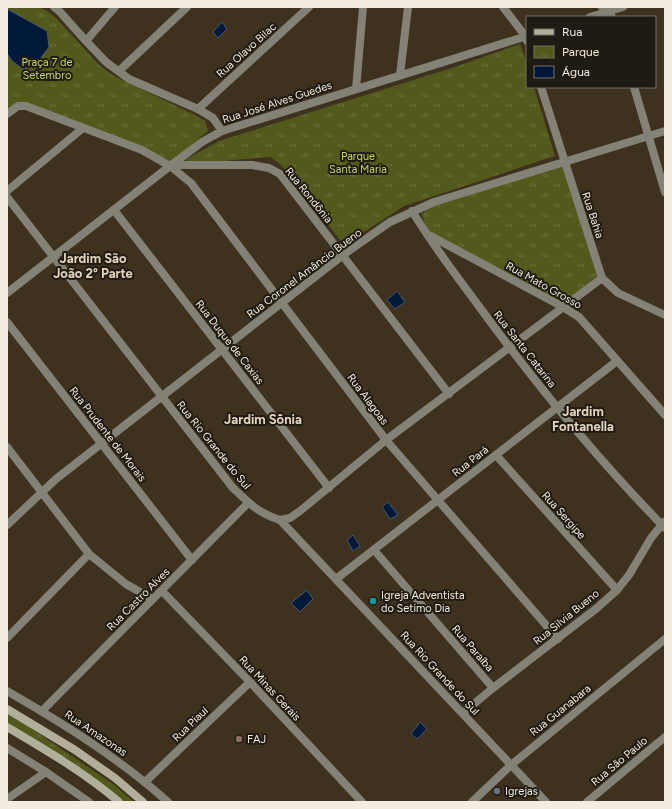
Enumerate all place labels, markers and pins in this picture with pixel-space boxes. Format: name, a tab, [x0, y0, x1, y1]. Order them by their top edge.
place label: Igreja Adventista do Setimo Dia	[381, 589, 465, 615]
marker: Igreja Adventista do Setimo Dia	[368, 596, 378, 606]
place label: FAJ	[247, 733, 266, 746]
marker: FAJ	[234, 734, 244, 744]
place label: Igrejas	[505, 785, 538, 798]
marker: Igrejas	[492, 786, 502, 796]

